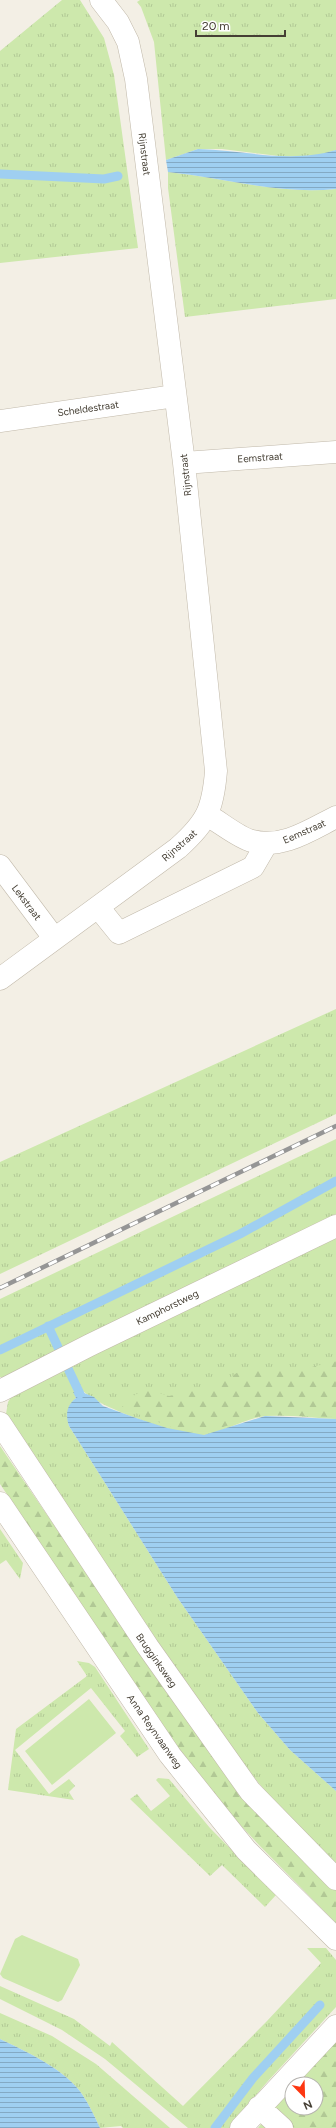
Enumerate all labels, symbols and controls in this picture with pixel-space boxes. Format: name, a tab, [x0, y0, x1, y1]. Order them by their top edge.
scale bar	[196, 12, 285, 38]
text: 20 m	[202, 19, 230, 33]
street label: Rijnstraat	[135, 132, 154, 176]
street label: Scheldestraat	[57, 398, 120, 419]
street label: Eemstraat	[237, 449, 283, 466]
street label: Rijnstraat	[177, 453, 194, 497]
street label: Eemstraat	[281, 816, 328, 847]
street label: Rijnstraat	[159, 826, 200, 864]
street label: Lekstraat	[9, 882, 44, 923]
street label: Kamphorstweg	[134, 1287, 201, 1328]
street label: Brugginksweg	[133, 1631, 180, 1690]
street label: Anna Reynvaanweg	[124, 1692, 185, 1771]
north arrow	[284, 2076, 324, 2116]
text: N	[301, 2097, 314, 2112]

